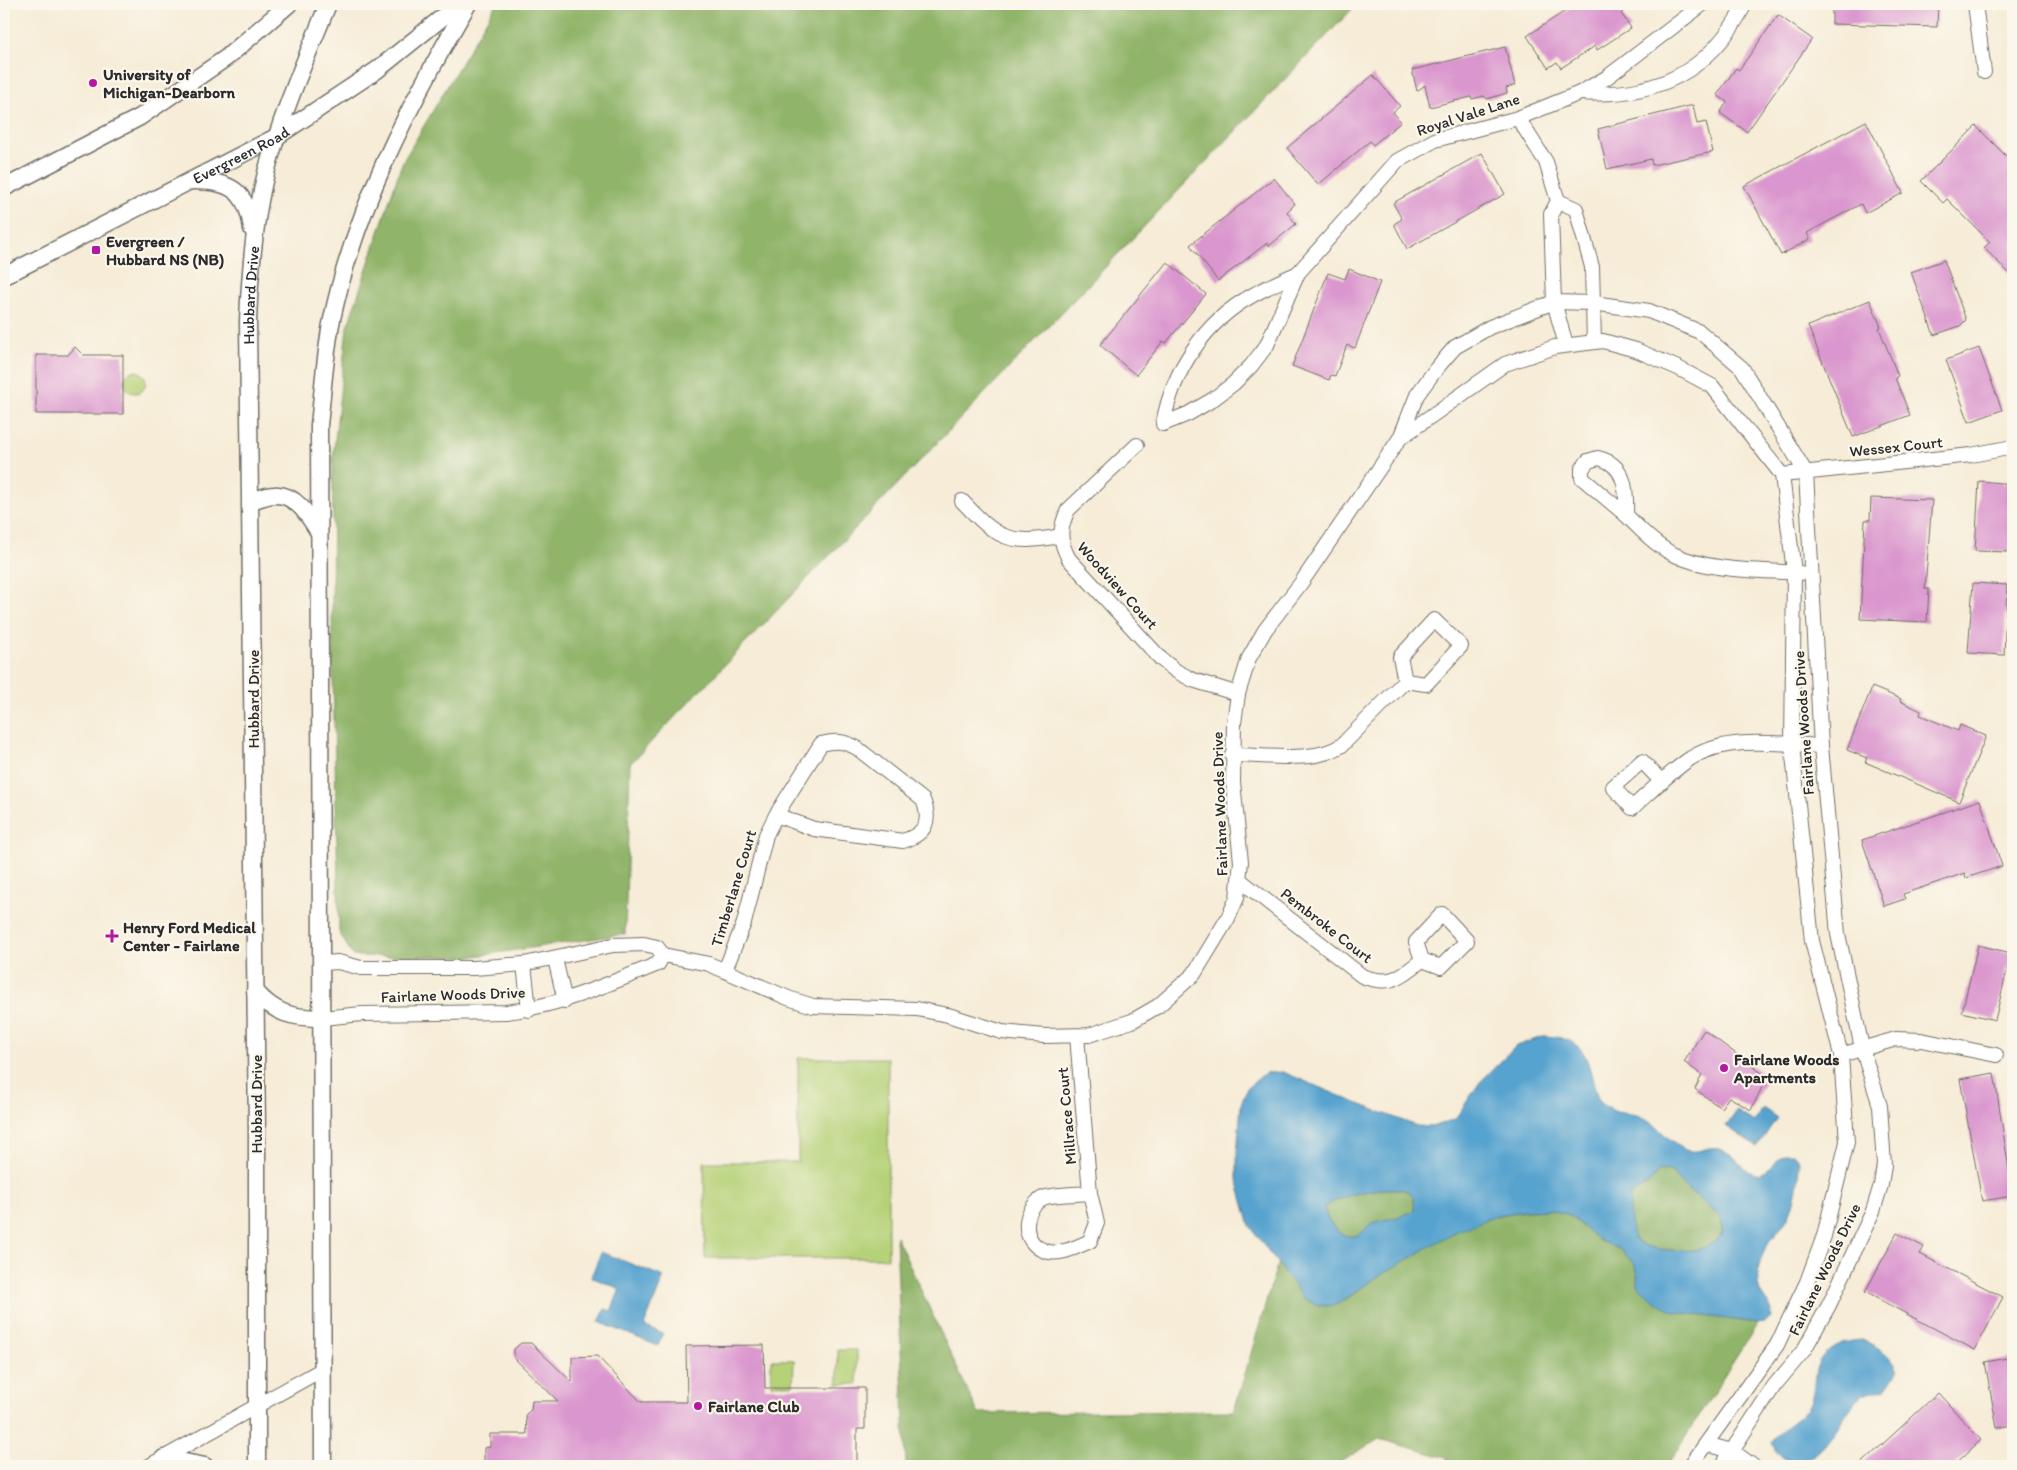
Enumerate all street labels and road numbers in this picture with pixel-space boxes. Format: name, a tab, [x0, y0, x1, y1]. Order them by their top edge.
street label: Royal Vale Lane	[1414, 89, 1522, 140]
street label: Evergreen Road	[189, 122, 293, 188]
street label: Hubbard Drive	[239, 245, 263, 345]
street label: Wessex Court	[1848, 432, 1944, 461]
street label: Woodview Court	[1073, 538, 1162, 633]
street label: Hubbard Drive	[244, 650, 263, 748]
street label: Fairlane Woods Drive	[1789, 650, 1818, 796]
street label: Fairlane Woods Drive	[1207, 731, 1232, 877]
street label: Timberlane Court	[707, 827, 760, 949]
street label: Pembroke Court	[1277, 884, 1376, 967]
street label: Fairlane Woods Drive	[380, 982, 526, 1007]
street label: Hubbard Drive	[247, 1055, 266, 1153]
street label: Millrace Court	[1053, 1066, 1080, 1166]
street label: Fairlane Woods Drive	[1784, 1200, 1865, 1338]

